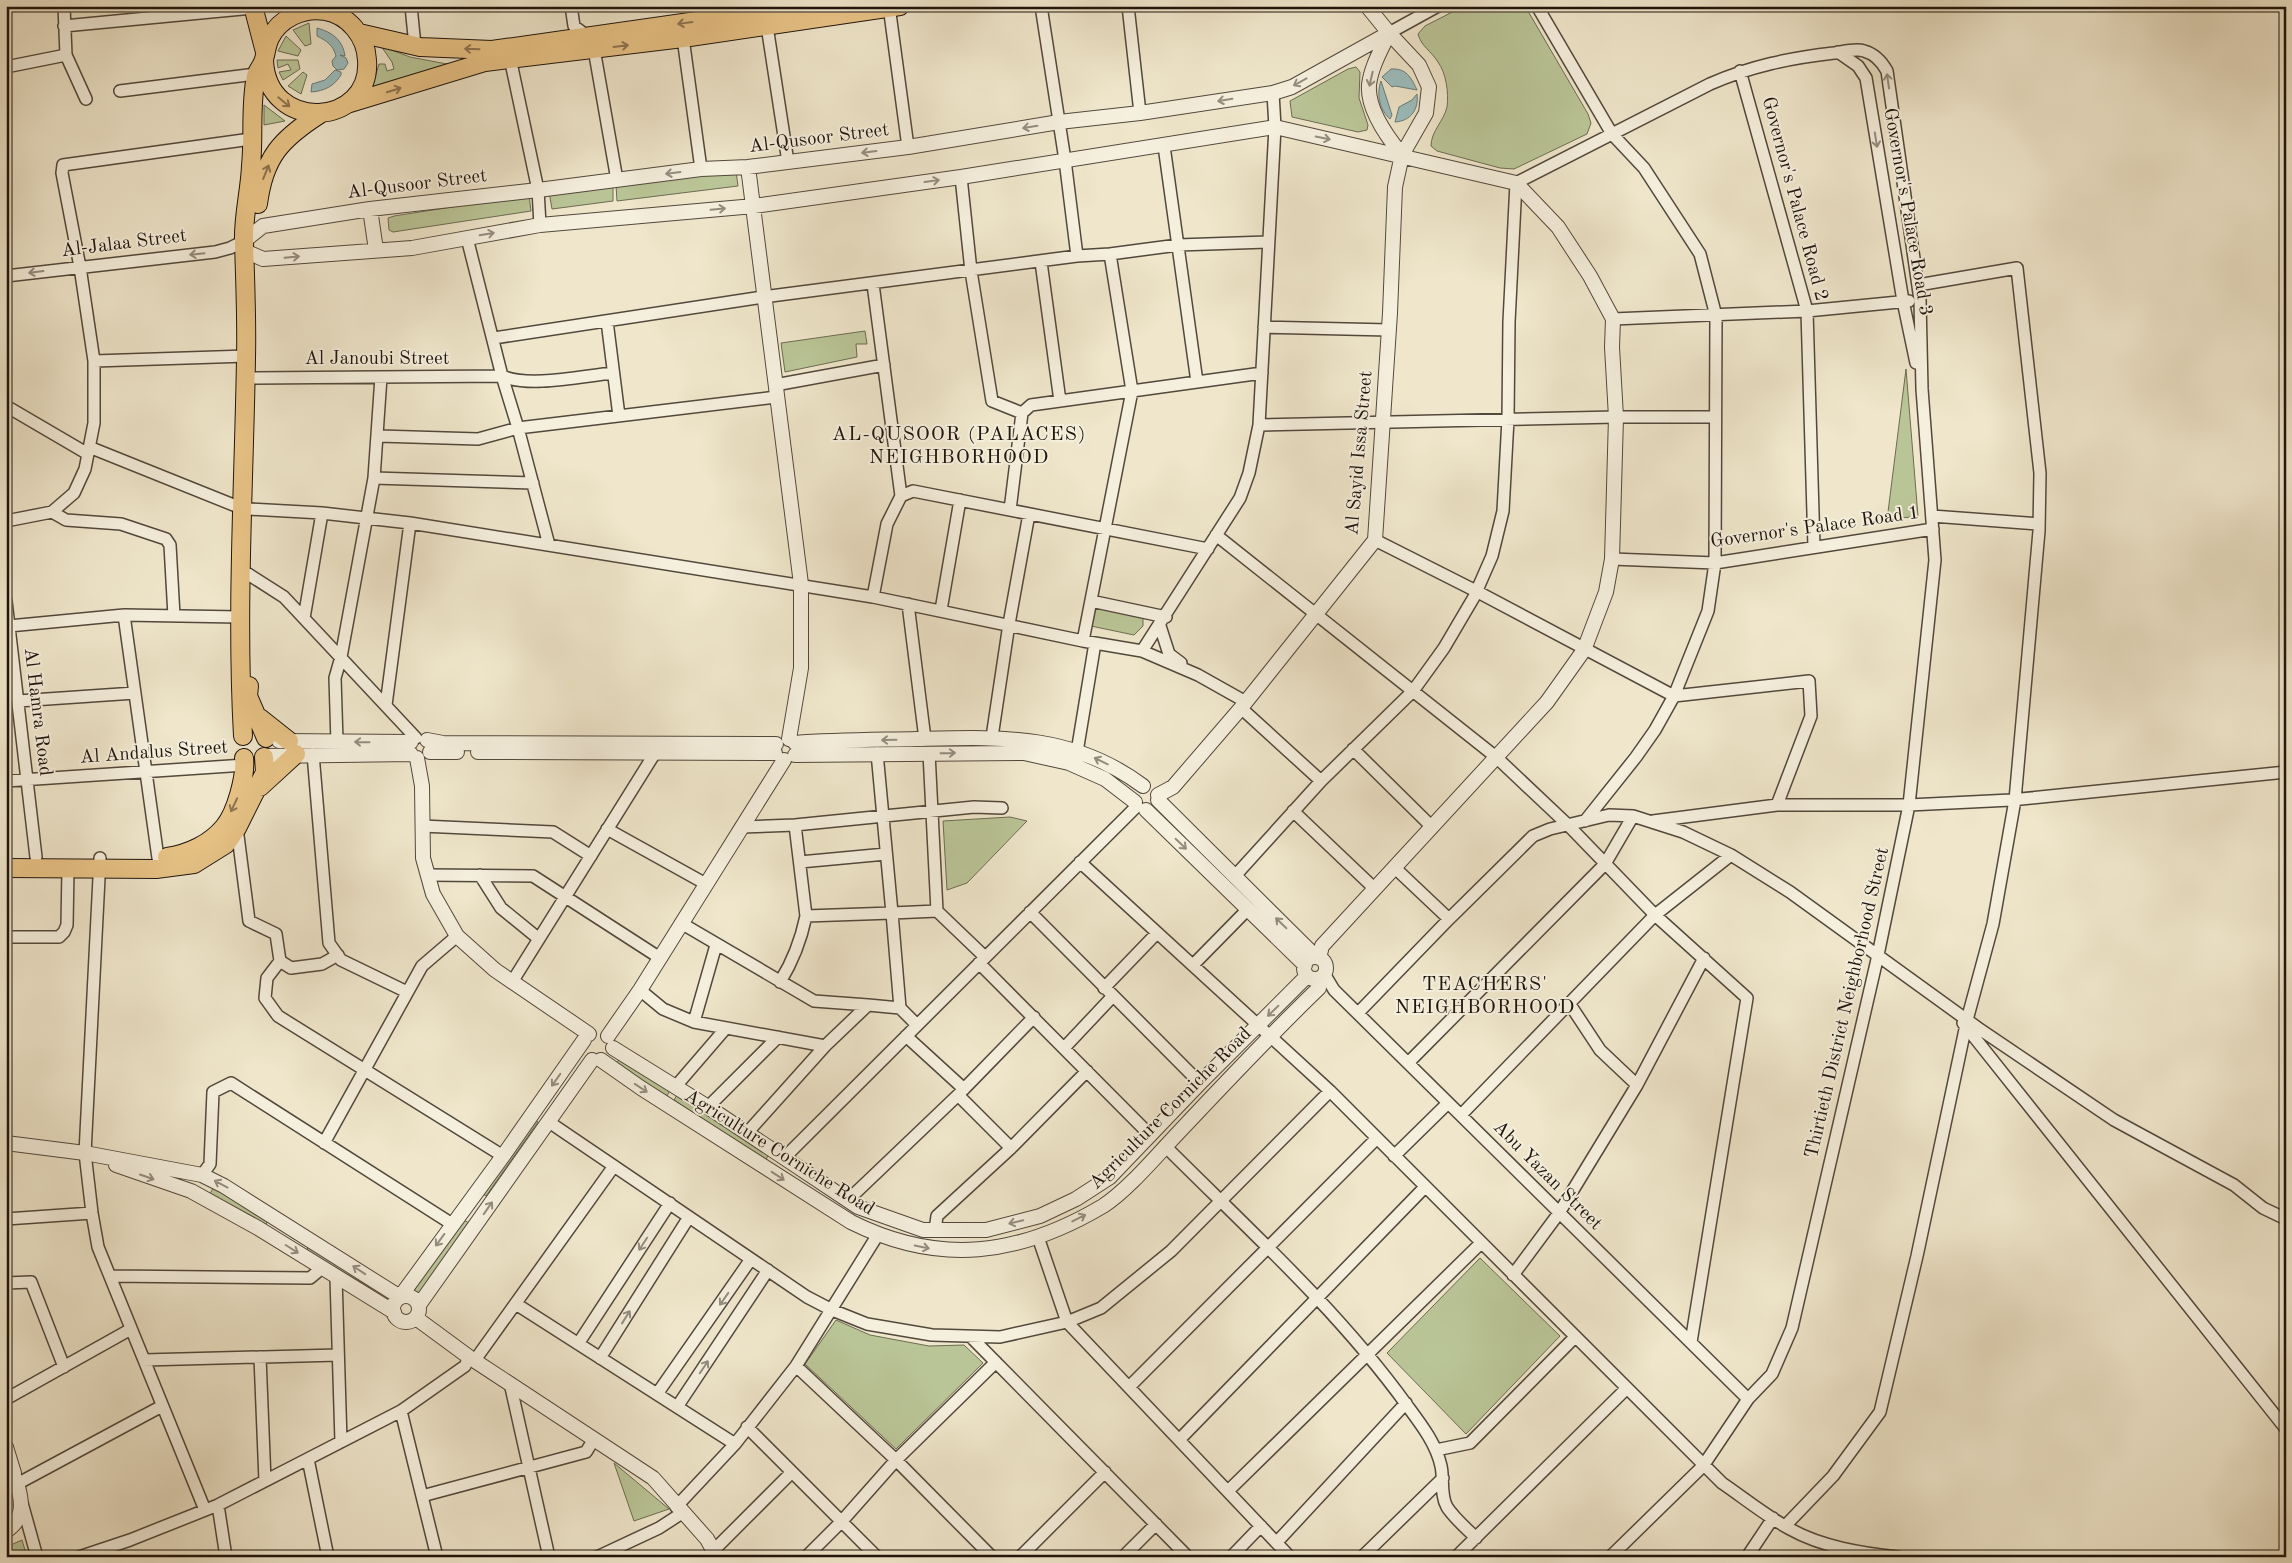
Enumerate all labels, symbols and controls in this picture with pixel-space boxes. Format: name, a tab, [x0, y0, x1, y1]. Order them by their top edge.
one-way arrow	[677, 18, 693, 28]
one-way arrow	[613, 41, 629, 51]
one-way arrow	[464, 45, 480, 54]
one-way arrow	[1366, 70, 1375, 86]
one-way arrow	[1883, 73, 1893, 89]
one-way arrow	[1294, 78, 1308, 88]
one-way arrow	[385, 84, 401, 94]
one-way arrow	[1218, 95, 1234, 105]
street label: Governor's Palace Road 2	[1758, 95, 1830, 303]
one-way arrow	[277, 97, 290, 108]
street label: Governor's Palace Road 3	[1879, 107, 1935, 317]
street label: Al-Qusoor Street	[748, 121, 890, 157]
one-way arrow	[1022, 123, 1038, 133]
one-way arrow	[1872, 132, 1882, 148]
one-way arrow	[1314, 134, 1330, 143]
one-way arrow	[861, 147, 877, 157]
one-way arrow	[261, 165, 271, 180]
street label: Al-Qusoor Street	[346, 167, 488, 203]
one-way arrow	[665, 168, 681, 178]
one-way arrow	[923, 176, 939, 186]
one-way arrow	[710, 204, 726, 214]
street label: Al-Jalaa Street	[60, 227, 188, 261]
one-way arrow	[479, 229, 495, 239]
one-way arrow	[190, 249, 206, 259]
one-way arrow	[283, 252, 299, 262]
one-way arrow	[28, 267, 44, 277]
street label: Al Janoubi Street	[305, 350, 449, 369]
street label: Al Sayid Issa Street	[1343, 370, 1377, 536]
district label: AL-QUSOOR (PALACES) NEIGHBORHOOD	[832, 425, 1086, 468]
street label: Governor's Palace Road 1	[1709, 504, 1921, 552]
street label: Al Hamra Road	[20, 647, 54, 777]
one-way arrow	[882, 735, 898, 744]
one-way arrow	[355, 737, 371, 747]
street label: Al Andalus Street	[79, 738, 229, 768]
one-way arrow	[940, 748, 956, 758]
one-way arrow	[1094, 755, 1109, 765]
one-way arrow	[229, 797, 239, 812]
one-way arrow	[1175, 838, 1188, 850]
street label: Thirtieth District Neighborhood Street	[1803, 846, 1893, 1160]
one-way arrow	[1274, 917, 1287, 929]
district label: TEACHERS' NEIGHBORHOOD	[1395, 975, 1575, 1018]
one-way arrow	[1267, 1004, 1279, 1016]
street label: Agriculture Corniche Road	[1086, 1024, 1256, 1194]
one-way arrow	[551, 1073, 561, 1087]
one-way arrow	[634, 1083, 648, 1093]
street label: Agriculture Corniche Road	[681, 1087, 877, 1219]
street label: Abu Yazan Street	[1489, 1118, 1605, 1234]
one-way arrow	[771, 1171, 785, 1181]
one-way arrow	[139, 1173, 154, 1182]
one-way arrow	[214, 1179, 229, 1189]
one-way arrow	[483, 1201, 493, 1215]
one-way arrow	[1071, 1213, 1086, 1223]
one-way arrow	[1009, 1218, 1025, 1227]
one-way arrow	[435, 1233, 446, 1246]
one-way arrow	[638, 1237, 648, 1251]
one-way arrow	[914, 1243, 930, 1253]
one-way arrow	[285, 1244, 299, 1254]
one-way arrow	[352, 1265, 366, 1275]
one-way arrow	[719, 1292, 729, 1306]
one-way arrow	[621, 1310, 631, 1324]
one-way arrow	[700, 1360, 710, 1374]

